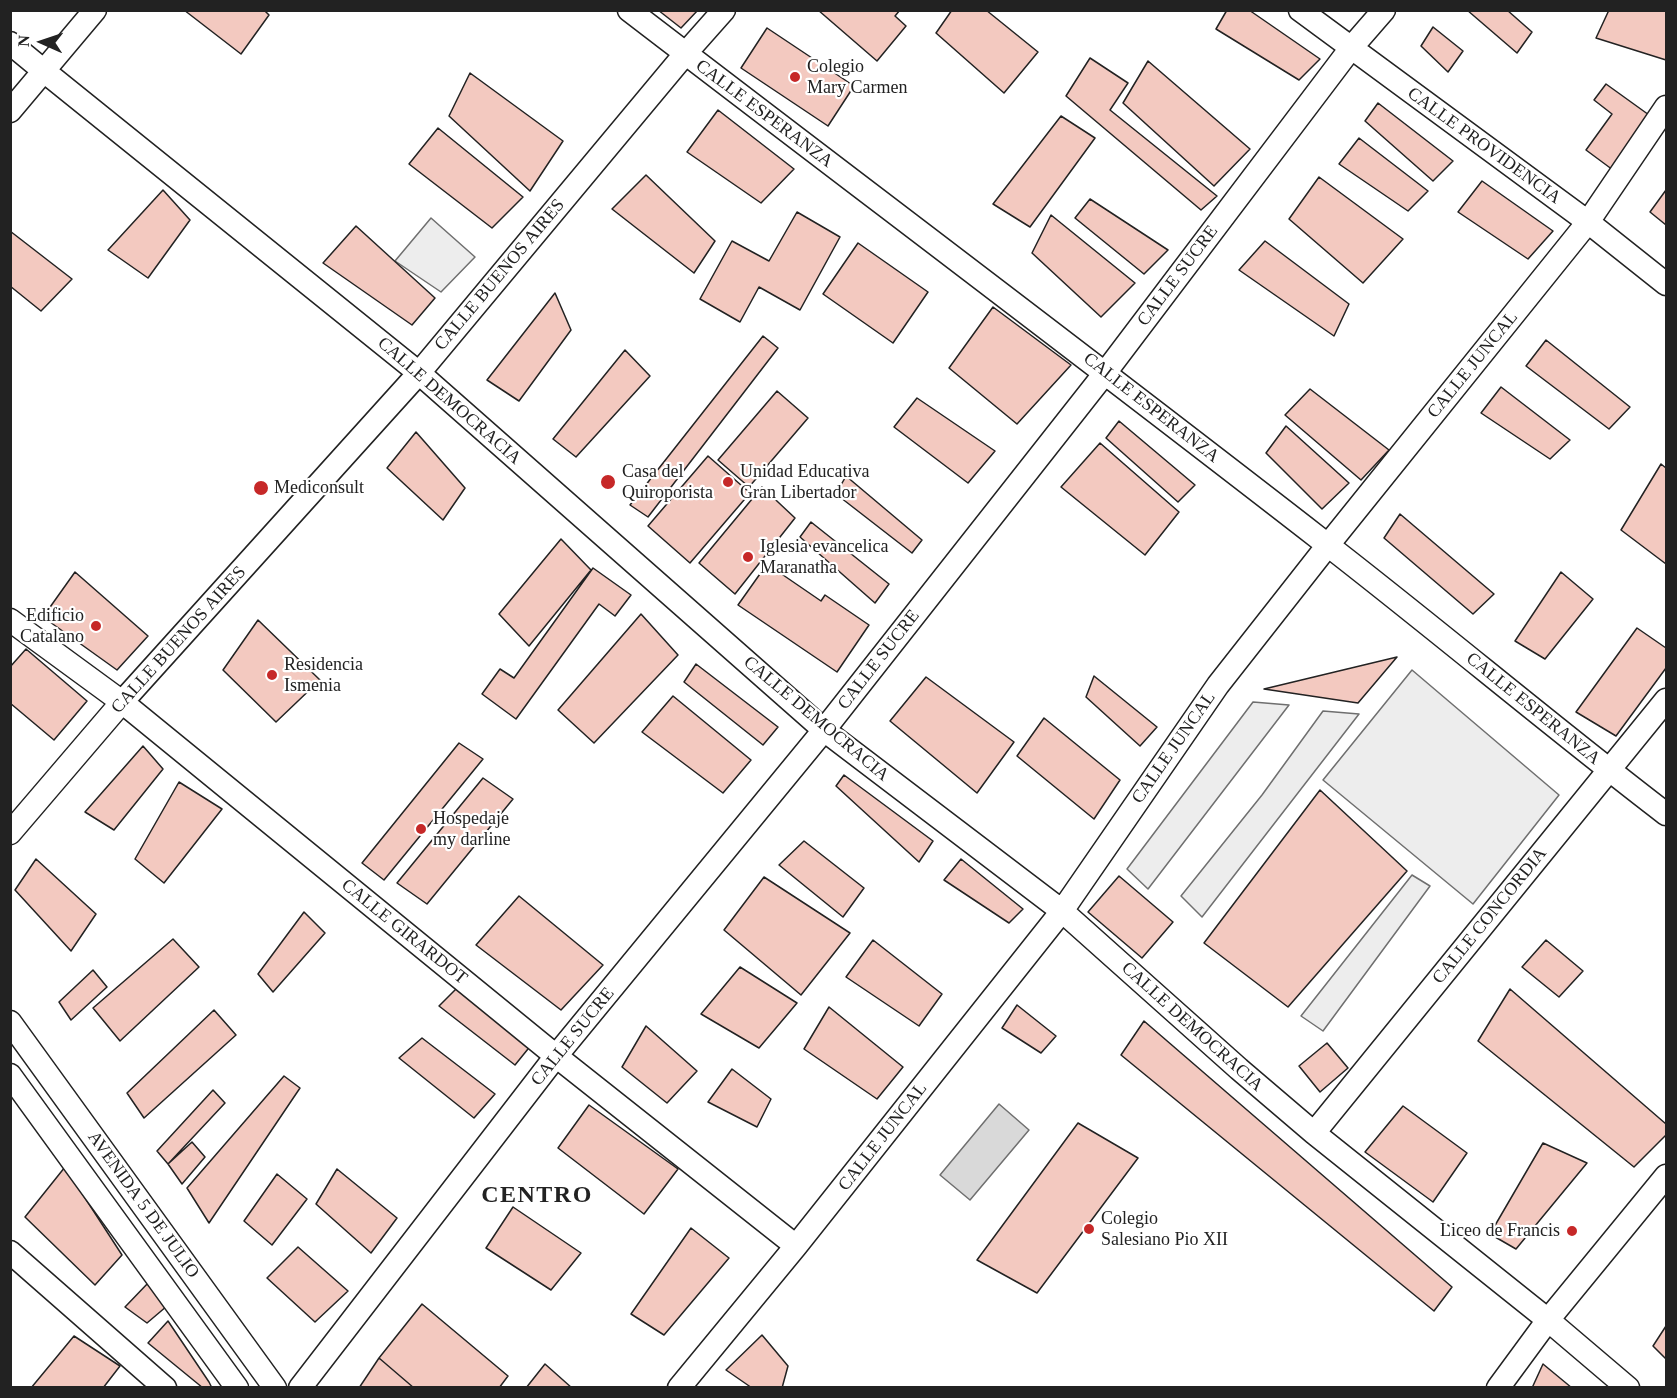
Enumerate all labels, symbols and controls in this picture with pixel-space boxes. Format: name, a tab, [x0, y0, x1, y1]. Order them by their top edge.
north arrow	[12, 12, 72, 72]
text: N	[15, 35, 32, 47]
street label: CALLE ESPERANZA	[691, 55, 837, 173]
place label: Colegio Mary Carmen	[807, 56, 907, 98]
marker: Colegio Mary Carmen	[788, 70, 802, 84]
street label: CALLE PROVIDENCIA	[1403, 83, 1565, 209]
street label: CALLE BUENOS AIRES	[430, 195, 570, 355]
street label: CALLE SUCRE	[1133, 221, 1223, 331]
street label: CALLE JUNCAL	[1423, 307, 1523, 423]
street label: CALLE DEMOCRACIA	[373, 333, 525, 469]
street label: CALLE ESPERANZA	[1079, 348, 1223, 468]
place label: Casa del Quiroporista	[622, 461, 713, 504]
place label: Unidad Educativa Gran Libertador	[740, 461, 869, 504]
marker: Casa del Quiroporista	[599, 473, 617, 491]
marker: Unidad Educativa Gran Libertador	[721, 475, 735, 489]
place label: Mediconsult	[274, 477, 364, 499]
marker: Mediconsult	[252, 479, 270, 497]
place label: Iglesia evancelica Maranatha	[760, 536, 888, 578]
marker: Iglesia evancelica Maranatha	[741, 550, 755, 564]
street label: CALLE BUENOS AIRES	[107, 562, 251, 718]
place label: Edificio Catalano	[20, 605, 84, 648]
street label: CALLE SUCRE	[833, 606, 925, 714]
marker: Edificio Catalano	[89, 619, 103, 633]
street label: CALLE ESPERANZA	[1462, 648, 1604, 770]
street label: CALLE DEMOCRACIA	[739, 652, 893, 786]
place label: Residencia Ismenia	[284, 654, 363, 696]
marker: Residencia Ismenia	[265, 668, 279, 682]
street label: CALLE JUNCAL	[1127, 688, 1221, 808]
place label: Hospedaje my darline	[433, 808, 510, 850]
marker: Hospedaje my darline	[414, 822, 428, 836]
street label: CALLE CONCORDIA	[1428, 843, 1552, 989]
street label: CALLE GIRARDOT	[337, 875, 471, 989]
street label: CALLE DEMOCRACIA	[1117, 958, 1267, 1096]
street label: CALLE SUCRE	[527, 983, 619, 1091]
street label: CALLE JUNCAL	[834, 1079, 932, 1195]
street label: AVENIDA 5 DE JULIO	[82, 1127, 204, 1283]
district label: CENTRO	[481, 1182, 593, 1210]
place label: Colegio Salesiano Pio XII	[1101, 1208, 1228, 1250]
place label: Liceo de Francis	[1440, 1220, 1560, 1242]
marker: Colegio Salesiano Pio XII	[1082, 1222, 1096, 1236]
marker: Liceo de Francis	[1565, 1224, 1579, 1238]

